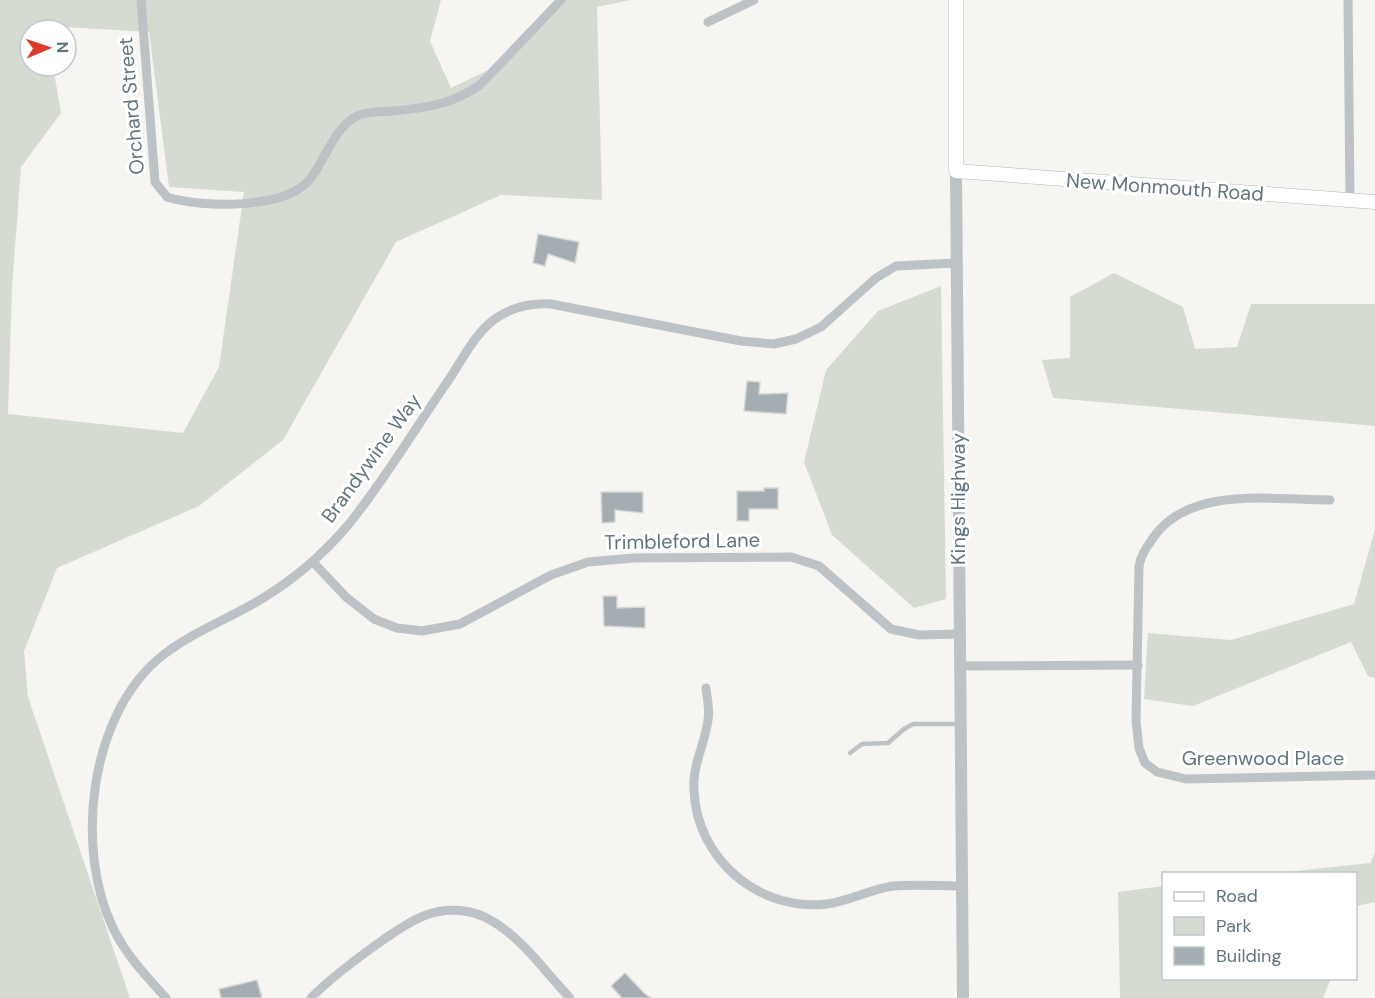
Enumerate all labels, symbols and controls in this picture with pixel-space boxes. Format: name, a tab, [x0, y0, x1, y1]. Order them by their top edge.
north arrow	[18, 18, 78, 78]
street label: Orchard Street	[112, 36, 150, 176]
text: N	[52, 41, 73, 54]
street label: New Monmouth Road	[1065, 167, 1265, 207]
street label: Brandywine Way	[315, 388, 427, 528]
street label: Kings Highway	[945, 433, 971, 565]
street label: Trimbleford Lane	[604, 527, 760, 555]
street label: Greenwood Place	[1182, 745, 1344, 771]
legend	[1162, 872, 1357, 980]
text: Road	[1216, 884, 1258, 908]
text: Park	[1216, 914, 1252, 938]
text: Building	[1216, 944, 1281, 968]

